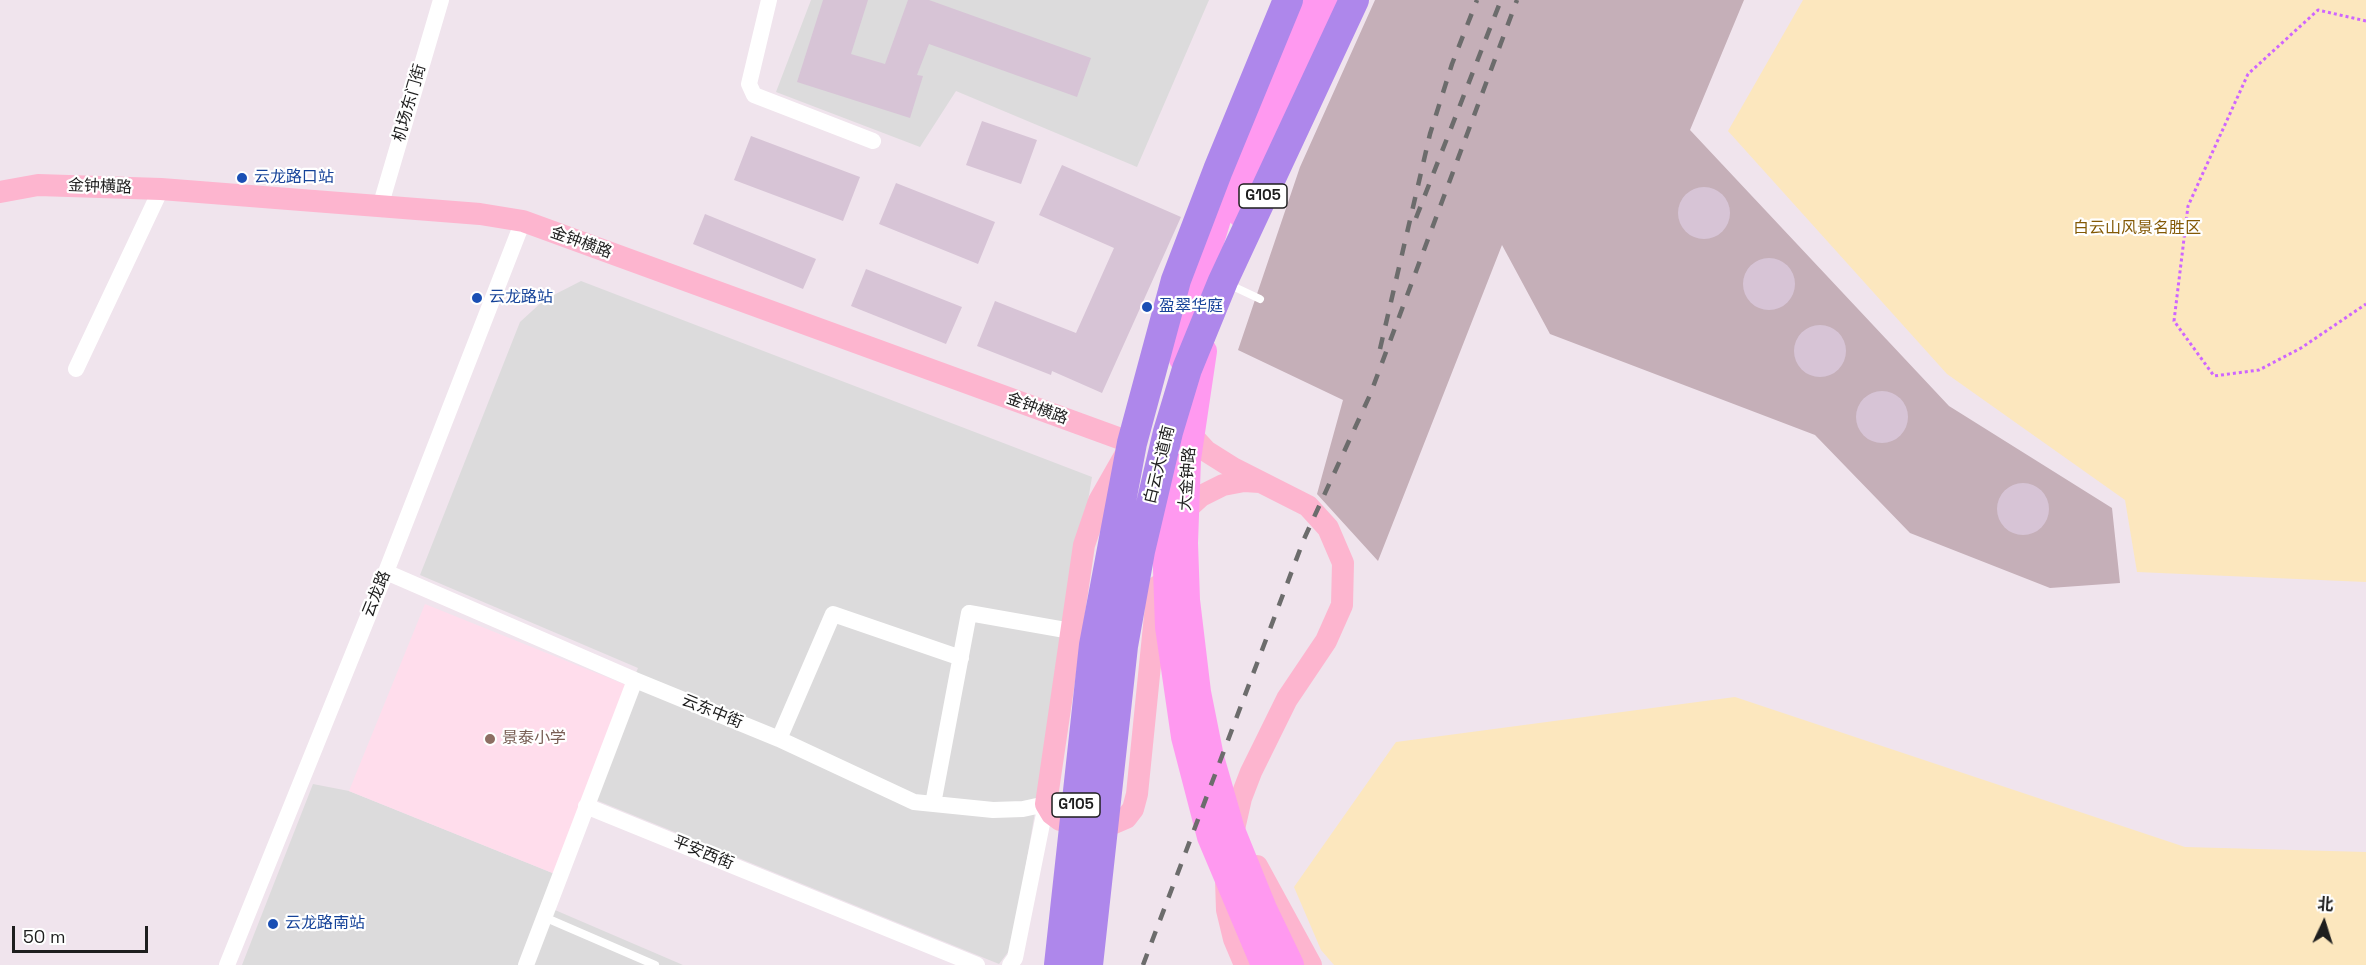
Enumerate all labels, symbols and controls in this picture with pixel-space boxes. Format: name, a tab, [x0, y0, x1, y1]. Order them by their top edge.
street label: 机场东门街	[390, 62, 430, 144]
place label: 云龙路口站	[254, 168, 334, 188]
marker: 云龙路口站	[235, 171, 249, 185]
street label: 金钟横路	[68, 176, 132, 198]
road number: G105	[1239, 184, 1287, 208]
park label: 白云山风景名胜区	[2073, 219, 2201, 239]
street label: 金钟横路	[548, 223, 614, 263]
place label: 云龙路站	[489, 288, 553, 308]
marker: 云龙路站	[470, 291, 484, 305]
place label: 盈翠华庭	[1159, 297, 1223, 317]
marker: 盈翠华庭	[1140, 300, 1154, 314]
street label: 金钟横路	[1004, 389, 1070, 429]
street label: 白云大道南	[1141, 424, 1179, 506]
street label: 大金钟路	[1176, 446, 1200, 512]
street label: 云龙路	[359, 568, 395, 620]
street label: 云东中街	[679, 691, 745, 733]
place label: 景泰小学	[502, 729, 566, 749]
marker: 景泰小学	[483, 732, 497, 746]
road number: G105	[1052, 793, 1100, 817]
street label: 平安西街	[670, 832, 736, 874]
north arrow	[2294, 893, 2354, 953]
text: 北	[2317, 894, 2334, 916]
scale bar	[15, 914, 152, 952]
place label: 云龙路南站	[285, 914, 365, 934]
marker: 云龙路南站	[266, 917, 280, 931]
text: 50 m	[23, 925, 65, 948]

